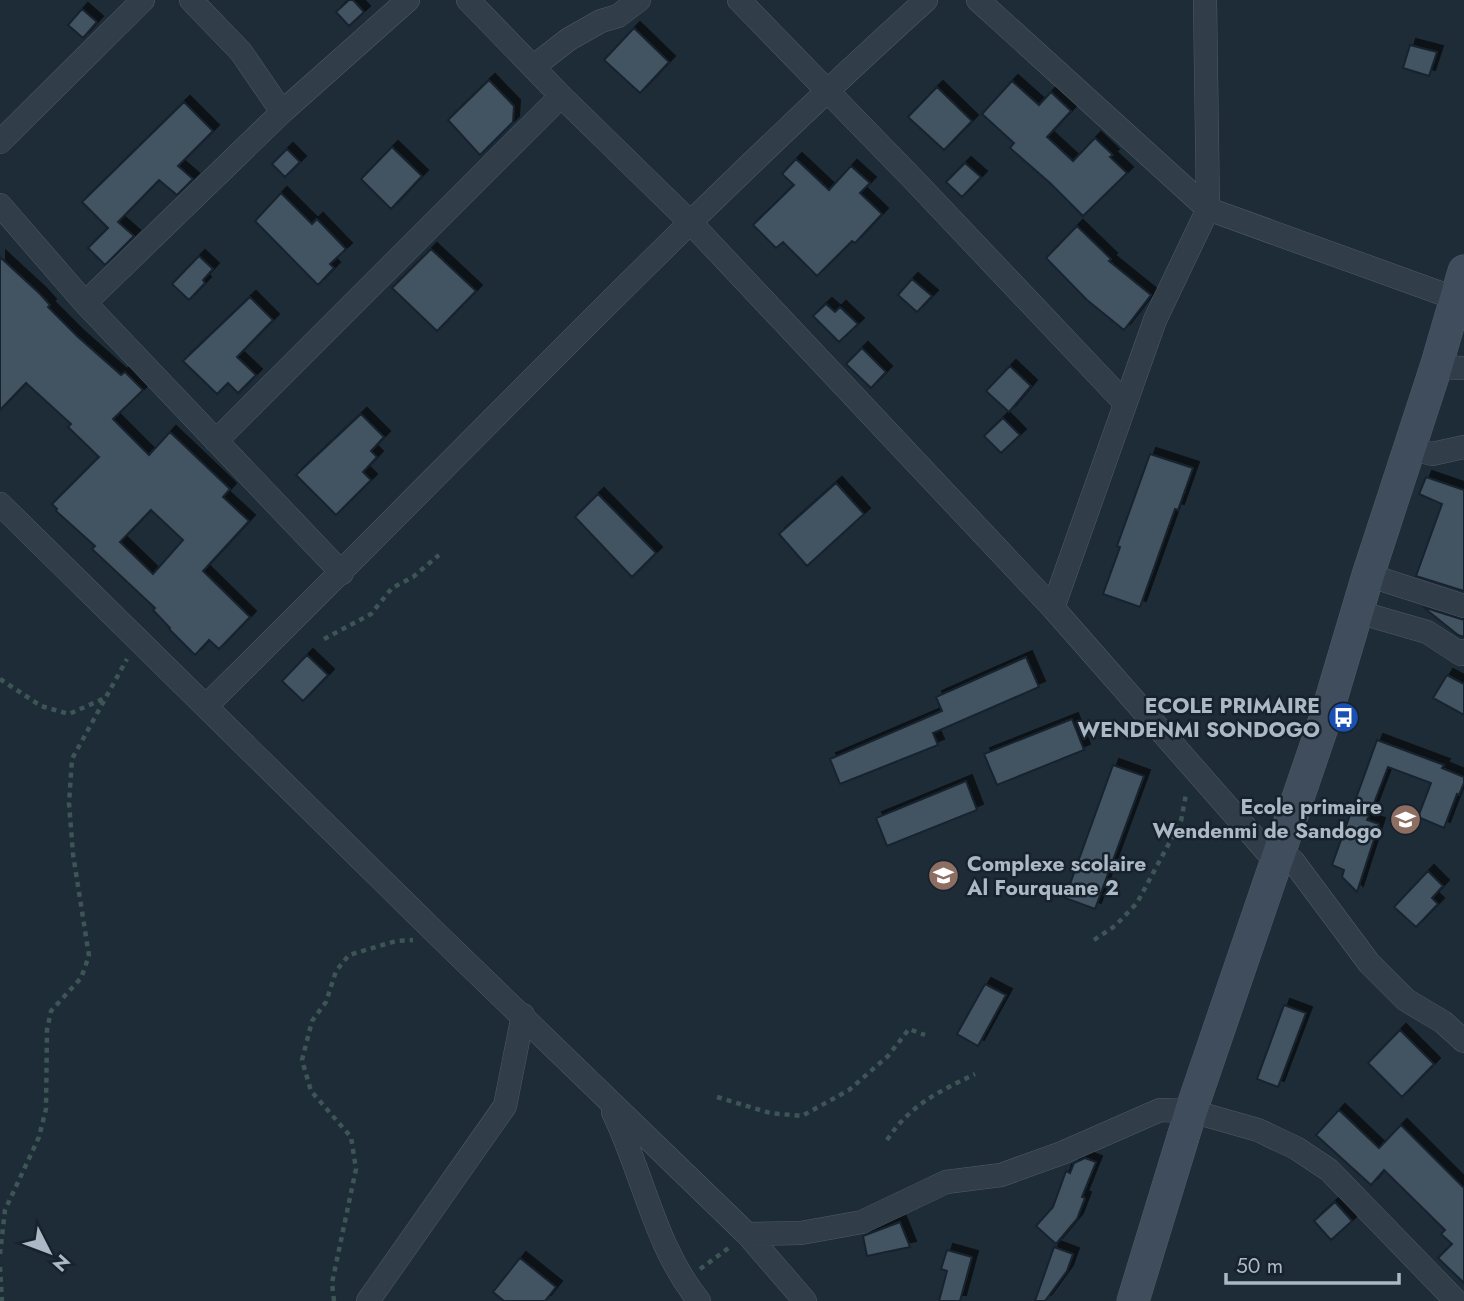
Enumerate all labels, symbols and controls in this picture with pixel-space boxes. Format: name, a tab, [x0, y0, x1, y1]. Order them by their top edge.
place label: ECOLE PRIMAIRE WENDENMI SONDOGO	[1078, 691, 1320, 745]
bus stop icon: ECOLE PRIMAIRE WENDENMI SONDOGO	[1326, 701, 1360, 735]
place label: Ecole primaire Wendenmi de Sandogo	[1152, 792, 1382, 846]
school or university icon: Ecole primaire Wendenmi de Sandogo	[1388, 802, 1422, 836]
place label: Complexe scolaire Al Fourquane 2	[966, 849, 1146, 903]
school or university icon: Complexe scolaire Al Fourquane 2	[927, 859, 961, 893]
north arrow	[14, 1217, 84, 1287]
scale bar	[1226, 1242, 1399, 1286]
text: N	[46, 1248, 76, 1278]
text: 50 m	[1236, 1251, 1283, 1281]

